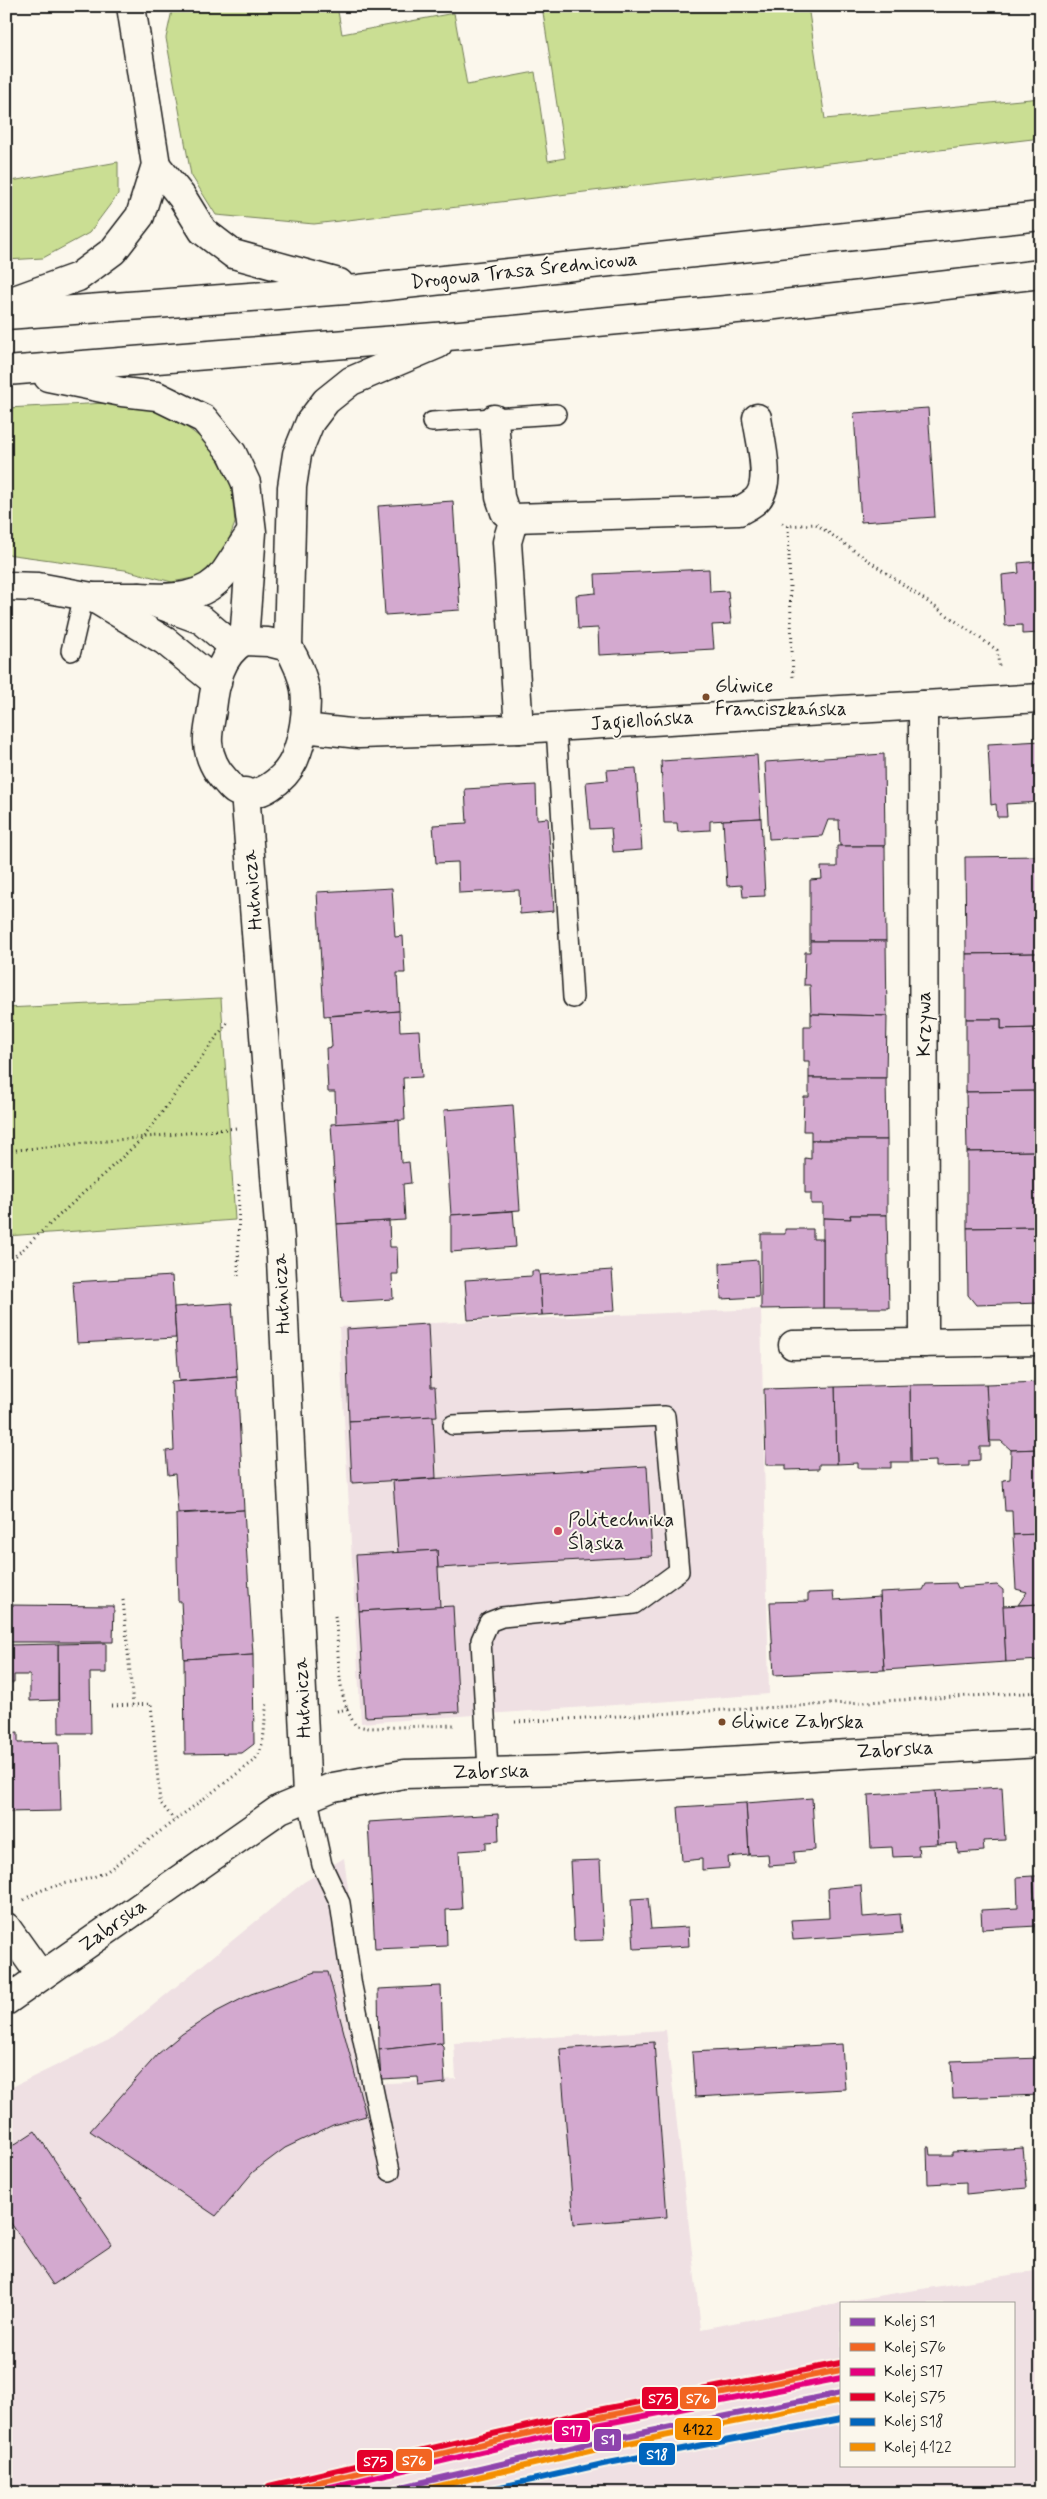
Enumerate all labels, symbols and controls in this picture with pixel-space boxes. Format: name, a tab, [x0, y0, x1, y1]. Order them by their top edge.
street label: Drogowa Trasa Średnicowa	[409, 246, 639, 296]
place label: Gliwice Franciszkańska	[715, 674, 847, 722]
marker: Gliwice Franciszkańska	[701, 692, 711, 702]
street label: Jagiellońska	[590, 704, 695, 740]
street label: Hutnicza	[236, 848, 270, 931]
street label: Krzywa	[911, 991, 938, 1057]
street label: Hutnicza	[266, 1252, 298, 1335]
place label: Politechnika Śląska	[568, 1507, 674, 1557]
marker: Politechnika Śląska	[552, 1525, 564, 1537]
street label: Hutnicza	[287, 1656, 319, 1739]
place label: Gliwice Zabrska	[731, 1710, 864, 1735]
marker: Gliwice Zabrska	[717, 1717, 727, 1727]
street label: Zabrska	[856, 1735, 934, 1765]
street label: Zabrska	[452, 1758, 530, 1786]
street label: Zabrska	[74, 1893, 152, 1959]
legend	[840, 2302, 1014, 2466]
text: Kolej S1	[884, 2312, 935, 2332]
text: Kolej S76	[884, 2338, 946, 2358]
text: Kolej S17	[884, 2362, 943, 2382]
line badge: S75	[641, 2386, 679, 2410]
line badge: S76	[679, 2386, 717, 2410]
text: Kolej S75	[884, 2388, 946, 2408]
text: S75	[648, 2390, 672, 2408]
text: S76	[686, 2390, 710, 2408]
text: Kolej S18	[884, 2412, 943, 2432]
line badge: 4122	[674, 2417, 722, 2441]
line badge: S17	[553, 2419, 591, 2443]
text: 4122	[683, 2421, 713, 2439]
text: S17	[561, 2422, 583, 2440]
line badge: S1	[593, 2428, 622, 2452]
text: S1	[601, 2431, 615, 2449]
text: Kolej 4122	[884, 2438, 952, 2458]
line badge: S18	[638, 2442, 676, 2466]
text: S18	[646, 2446, 668, 2464]
line badge: S76	[395, 2448, 433, 2472]
line badge: S75	[356, 2449, 394, 2473]
text: S76	[402, 2452, 426, 2470]
text: S75	[363, 2453, 387, 2471]

